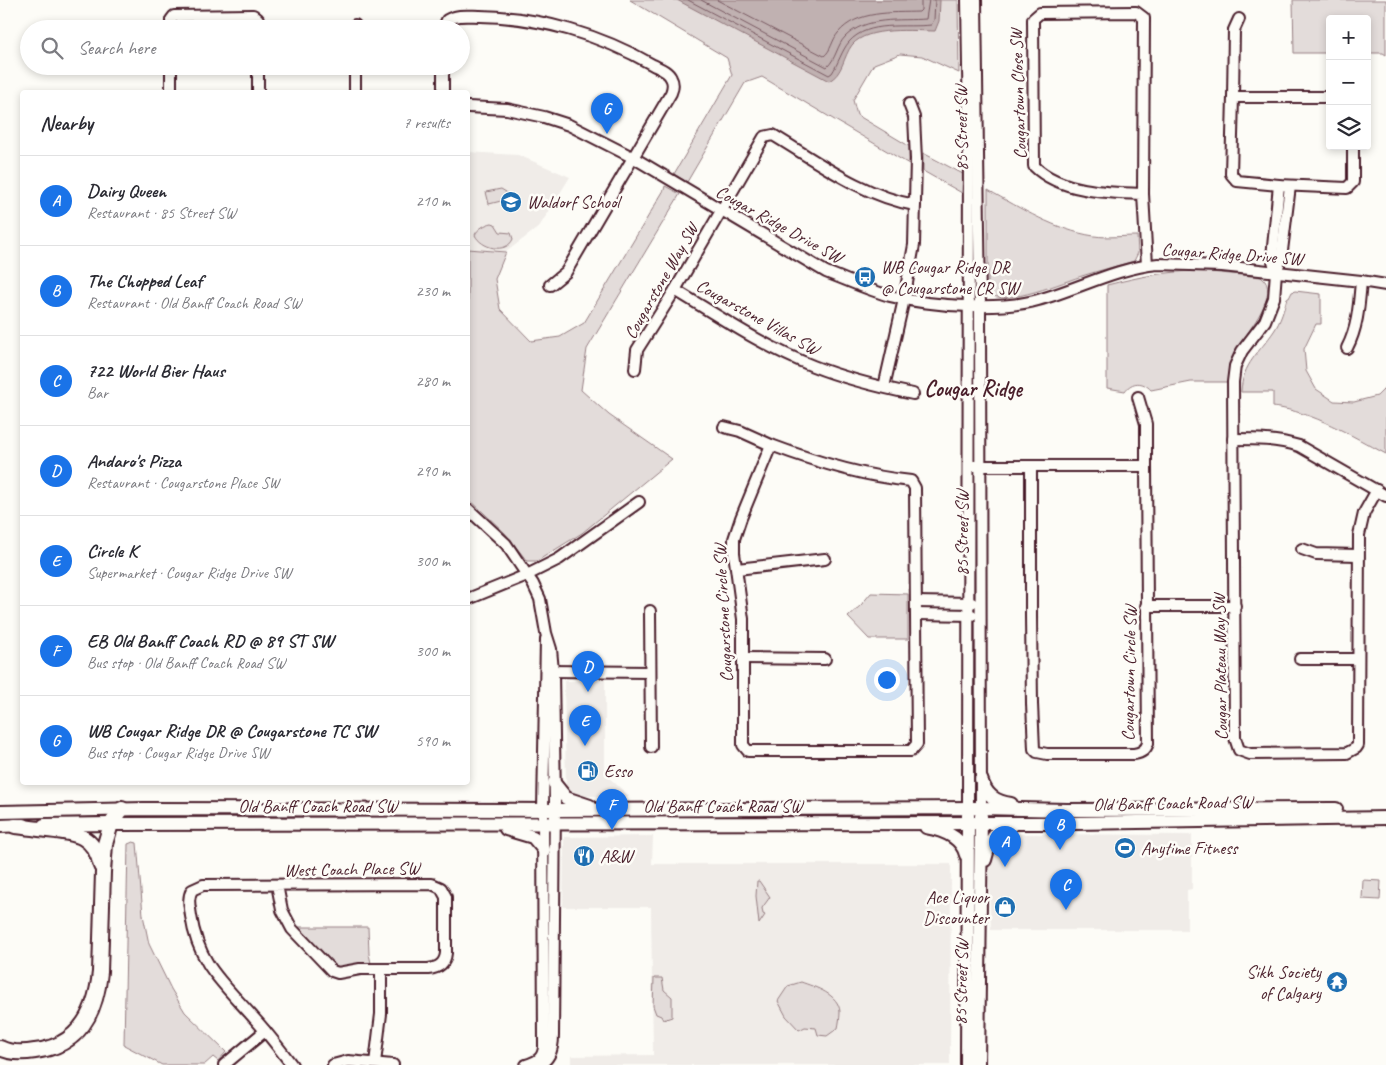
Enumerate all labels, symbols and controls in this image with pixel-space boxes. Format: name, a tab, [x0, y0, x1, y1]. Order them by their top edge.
map controls	[1326, 15, 1371, 150]
button: +	[1326, 15, 1371, 60]
search box	[20, 20, 470, 75]
street label: Cougartown Close SW	[1005, 26, 1031, 160]
icon: search	[38, 34, 66, 62]
text: Search here	[78, 36, 155, 60]
button: −	[1326, 60, 1371, 105]
street label: 85 Street SW	[949, 83, 973, 171]
pin: G	[591, 93, 623, 134]
button: layers	[1326, 105, 1371, 150]
text: Nearby	[40, 110, 93, 136]
text: 7 results	[403, 113, 450, 133]
text: Dairy Queen	[87, 179, 166, 203]
street label: Cougar Ridge Drive SW	[712, 180, 849, 269]
school or university icon: Waldorf School	[499, 190, 523, 214]
text: A	[52, 191, 60, 211]
text: 210 m	[416, 191, 450, 211]
place label: Waldorf School	[527, 191, 622, 213]
text: Restaurant · 85 Street SW	[87, 203, 236, 223]
street label: Cougarstone Way SW	[619, 217, 704, 343]
street label: Cougar Ridge Drive SW	[1161, 238, 1306, 270]
place label: WB Cougar Ridge DR @ Cougarstone CR SW	[881, 256, 1022, 299]
bus stop icon: WB Cougar Ridge DR @ Cougarstone CR SW	[853, 265, 877, 289]
text: The Chopped Leaf	[87, 269, 202, 293]
street label: Cougarstone Villas SW	[693, 274, 825, 361]
text: B	[52, 281, 60, 301]
text: 230 m	[416, 281, 450, 301]
text: Restaurant · Old Banff Coach Road SW	[87, 293, 302, 313]
text: 722 World Bier Haus	[87, 359, 225, 383]
text: C	[52, 371, 60, 391]
text: 280 m	[416, 371, 450, 391]
district label: Cougar Ridge	[924, 375, 1023, 403]
text: Bar	[87, 383, 108, 403]
text: Andaro's Pizza	[87, 449, 181, 473]
text: D	[51, 461, 61, 481]
text: 290 m	[416, 461, 450, 481]
text: Restaurant · Cougarstone Place SW	[87, 473, 279, 493]
street label: 85 Street SW	[951, 488, 973, 576]
text: Circle K	[87, 539, 137, 563]
street label: Cougarstone Circle SW	[708, 541, 738, 683]
text: E	[52, 551, 60, 571]
text: 300 m	[416, 551, 450, 571]
text: Supermarket · Cougar Ridge Drive SW	[87, 563, 291, 583]
street label: Cougar Plateau Way SW	[1208, 591, 1232, 741]
street label: Cougartown Circle SW	[1117, 603, 1141, 741]
text: EB Old Banff Coach RD @ 89 ST SW	[87, 629, 333, 653]
text: F	[52, 641, 60, 661]
text: 300 m	[416, 641, 450, 661]
pin: D	[572, 651, 604, 692]
text: Bus stop · Old Banff Coach Road SW	[87, 653, 286, 673]
your location	[874, 667, 900, 693]
pin: E	[569, 705, 601, 746]
text: WB Cougar Ridge DR @ Cougarstone TC SW	[87, 719, 376, 743]
text: G	[52, 731, 60, 751]
text: 590 m	[416, 731, 450, 751]
text: Bus stop · Cougar Ridge Drive SW	[87, 743, 269, 763]
fuel station icon: Esso	[576, 759, 600, 783]
place label: Esso	[604, 760, 634, 782]
pin: F	[596, 789, 628, 830]
street label: Old Banff Coach Road SW	[1093, 791, 1255, 815]
street label: Old Banff Coach Road SW	[238, 795, 400, 817]
street label: Old Banff Coach Road SW	[643, 795, 805, 817]
pin: B	[1044, 809, 1076, 850]
pin: A	[989, 826, 1021, 867]
sports icon: Anytime Fitness	[1113, 836, 1137, 860]
place label: Anytime Fitness	[1141, 837, 1239, 859]
restaurant icon: A&W	[572, 844, 596, 868]
place label: A&W	[600, 845, 635, 867]
street label: West Coach Place SW	[284, 857, 422, 881]
pin: C	[1050, 869, 1082, 910]
place label: Ace Liquor Discounter	[923, 886, 991, 929]
shop icon: Ace Liquor Discounter	[993, 895, 1017, 919]
street label: 85 Street SW	[949, 937, 973, 1025]
place label: Sikh Society of Calgary	[1246, 961, 1323, 1004]
temple icon: Sikh Society of Calgary	[1325, 970, 1349, 994]

